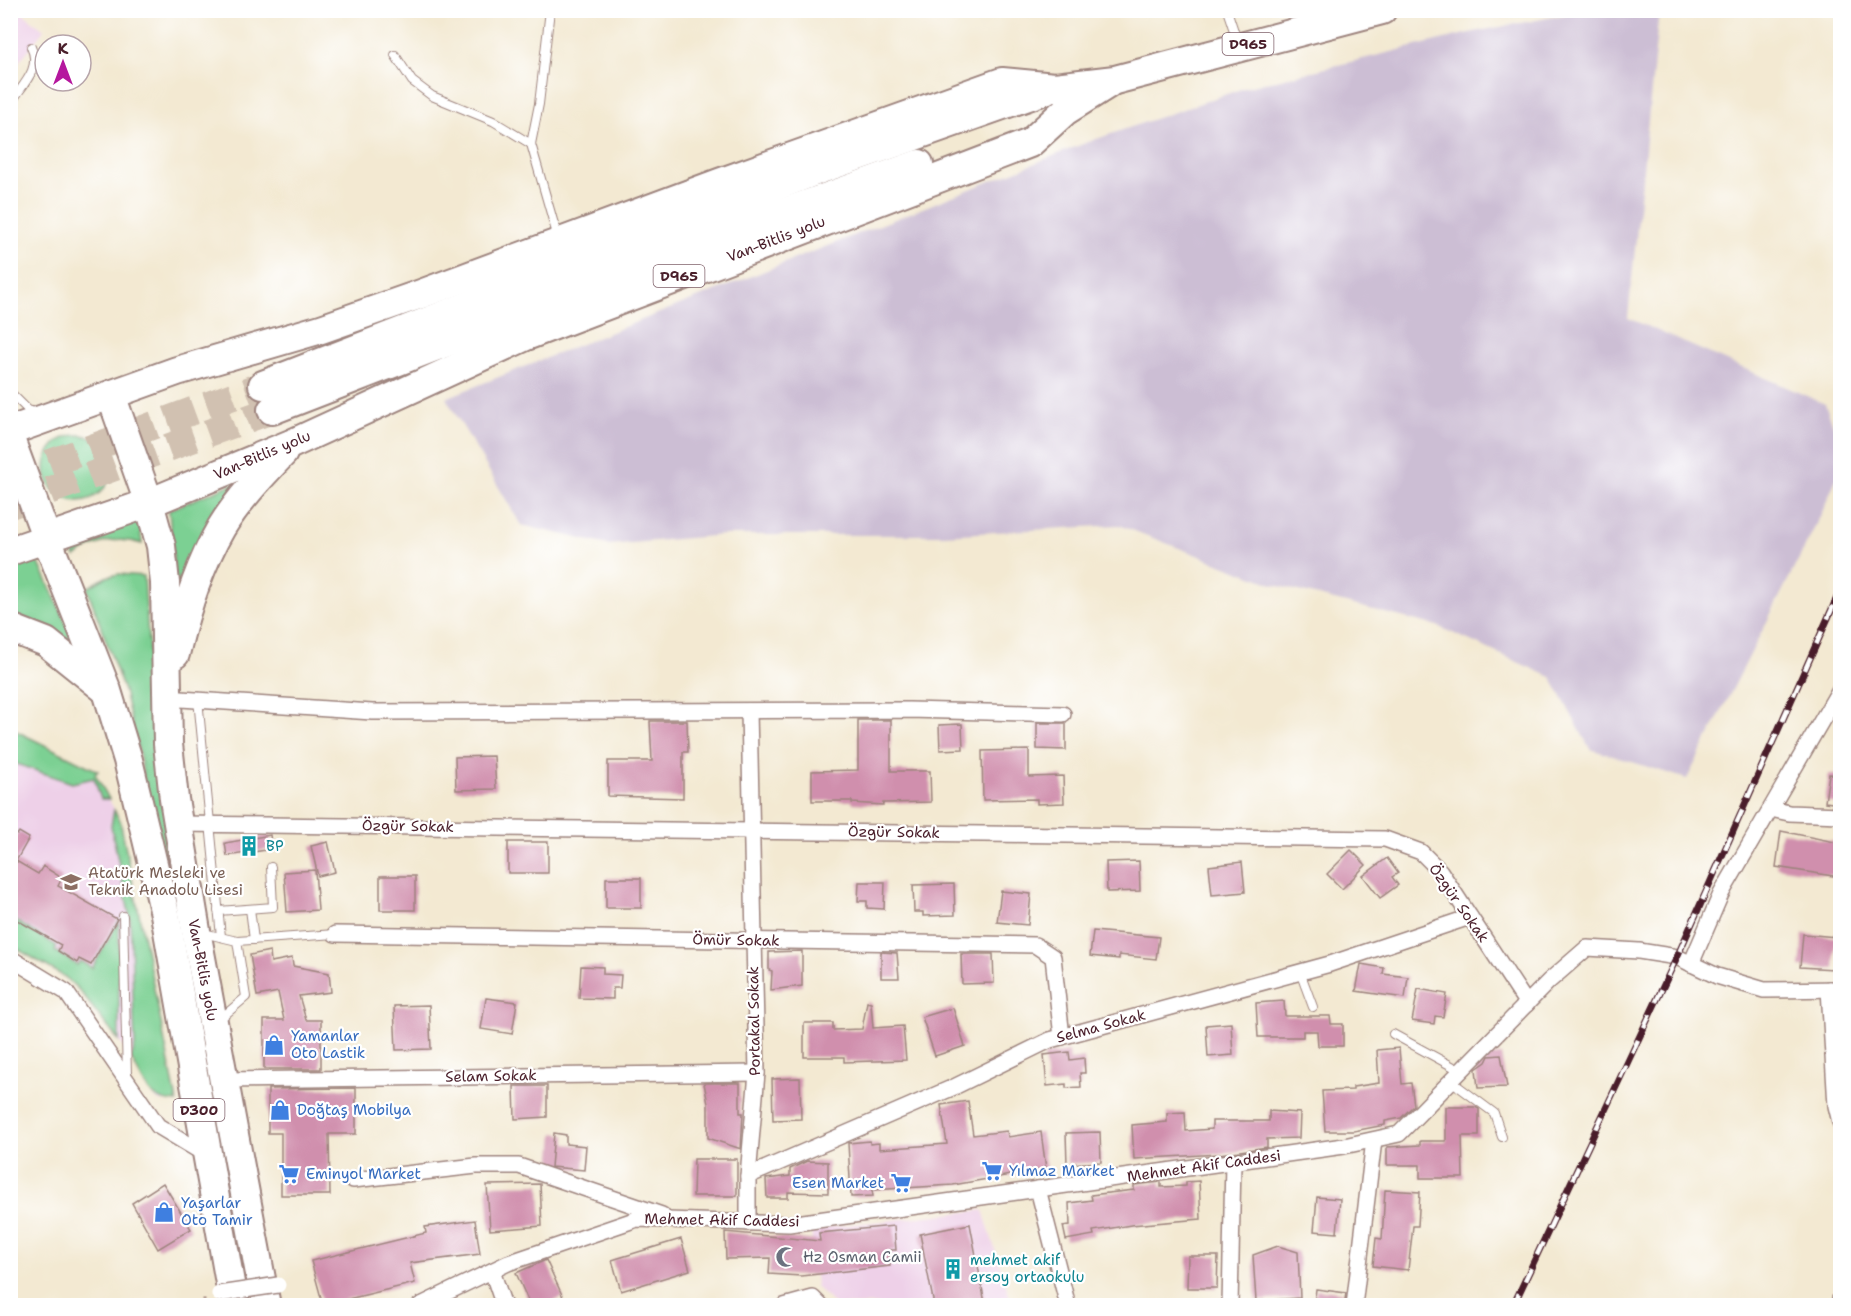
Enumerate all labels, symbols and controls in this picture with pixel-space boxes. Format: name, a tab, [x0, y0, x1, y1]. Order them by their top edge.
north arrow	[33, 33, 93, 93]
road number: D965	[1222, 33, 1274, 55]
text: K	[58, 38, 69, 59]
street label: Van-Bitlis yolu	[724, 211, 828, 267]
road number: D965	[654, 265, 704, 287]
street label: Van-Bitlis yolu	[210, 426, 314, 484]
street label: Özgür Sokak	[362, 815, 454, 837]
street label: Özgür Sokak	[848, 821, 940, 843]
building icon: BP	[237, 834, 261, 858]
place label: BP	[266, 836, 284, 856]
street label: Özgür Sokak	[1424, 860, 1494, 946]
place label: Atatürk Mesleki ve Teknik Anadolu Lisesi	[88, 863, 243, 900]
school or university icon: Atatürk Mesleki ve Teknik Anadolu Lisesi	[59, 870, 83, 894]
street label: Van-Bitlis yolu	[183, 917, 223, 1023]
street label: Ömür Sokak	[692, 929, 780, 951]
street label: Portakal Sokak	[743, 966, 765, 1076]
street label: Selma Sokak	[1054, 1004, 1148, 1048]
place label: Yamanlar Oto Lastik	[291, 1026, 365, 1063]
shop icon: Yamanlar Oto Lastik	[262, 1033, 286, 1057]
street label: Selam Sokak	[445, 1065, 537, 1087]
shop icon: Doğtaş Mobilya	[268, 1098, 292, 1122]
road number: D300	[174, 1099, 224, 1121]
place label: Doğtaş Mobilya	[297, 1100, 412, 1120]
street label: Mehmet Akif Caddesi	[1126, 1145, 1282, 1187]
supermarket icon: Yılmaz Market	[980, 1159, 1004, 1183]
place label: Yılmaz Market	[1009, 1161, 1115, 1181]
supermarket icon: Eminyol Market	[277, 1162, 301, 1186]
place label: Eminyol Market	[306, 1164, 421, 1184]
supermarket icon: Esen Market	[889, 1171, 913, 1195]
place label: Esen Market	[792, 1173, 884, 1193]
place label: Yaşarlar Oto Tamir	[181, 1193, 253, 1230]
shop icon: Yaşarlar Oto Tamir	[152, 1200, 176, 1224]
street label: Mehmet Akif Caddesi	[644, 1209, 800, 1231]
mosque icon: Hz Osman Camii	[774, 1245, 798, 1269]
place label: Hz Osman Camii	[803, 1247, 922, 1267]
place label: mehmet akif ersoy ortaokulu	[970, 1250, 1084, 1287]
building icon: mehmet akif ersoy ortaokulu	[941, 1257, 965, 1281]

